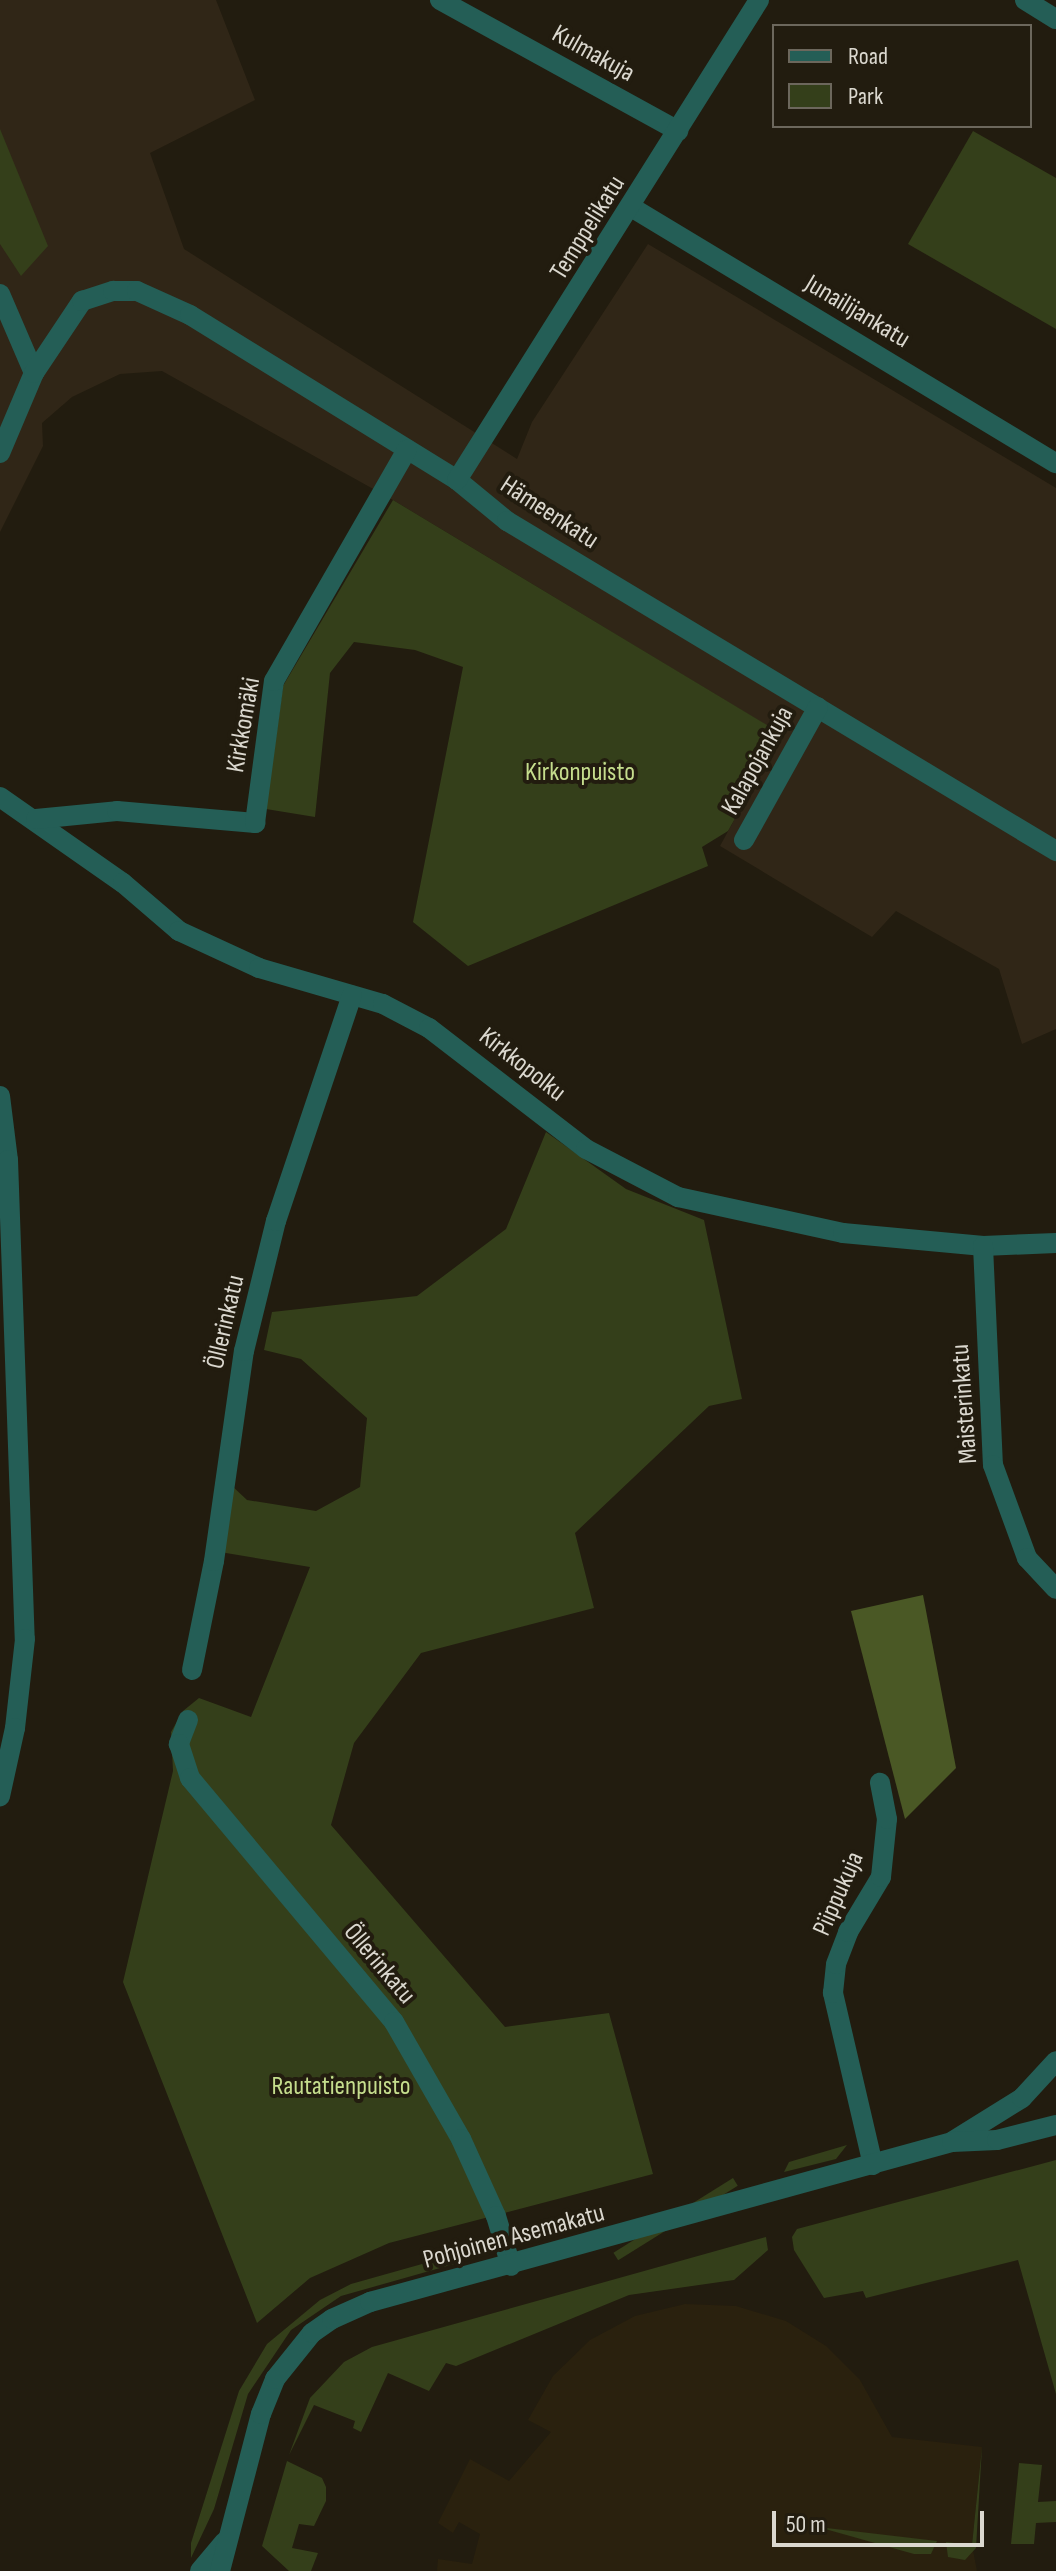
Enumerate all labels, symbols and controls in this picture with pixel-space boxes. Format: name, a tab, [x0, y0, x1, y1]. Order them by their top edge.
street label: Kulmakuja	[546, 19, 640, 89]
legend	[772, 24, 1032, 128]
text: Road	[848, 42, 888, 71]
text: Park	[848, 82, 883, 111]
street label: Temppelikatu	[544, 170, 632, 286]
street label: Junailijankatu	[799, 269, 915, 355]
street label: Hämeenkatu	[494, 470, 604, 556]
street label: Kirkkomäki	[220, 675, 268, 775]
street label: Kalapojankuja	[715, 701, 801, 821]
park label: Kirkonpuisto	[525, 757, 635, 789]
street label: Kirkkopolku	[472, 1021, 572, 1109]
street label: Öllerinkatu	[200, 1272, 252, 1372]
street label: Maisterinkatu	[945, 1343, 985, 1465]
street label: Piippukuja	[807, 1847, 871, 1941]
street label: Öllerinkatu	[336, 1918, 422, 2010]
park label: Rautatienpuisto	[271, 2071, 411, 2103]
street label: Pohjoinen Asemakatu	[420, 2198, 608, 2276]
scale bar	[776, 2495, 988, 2545]
text: 50 m	[786, 2510, 826, 2539]

